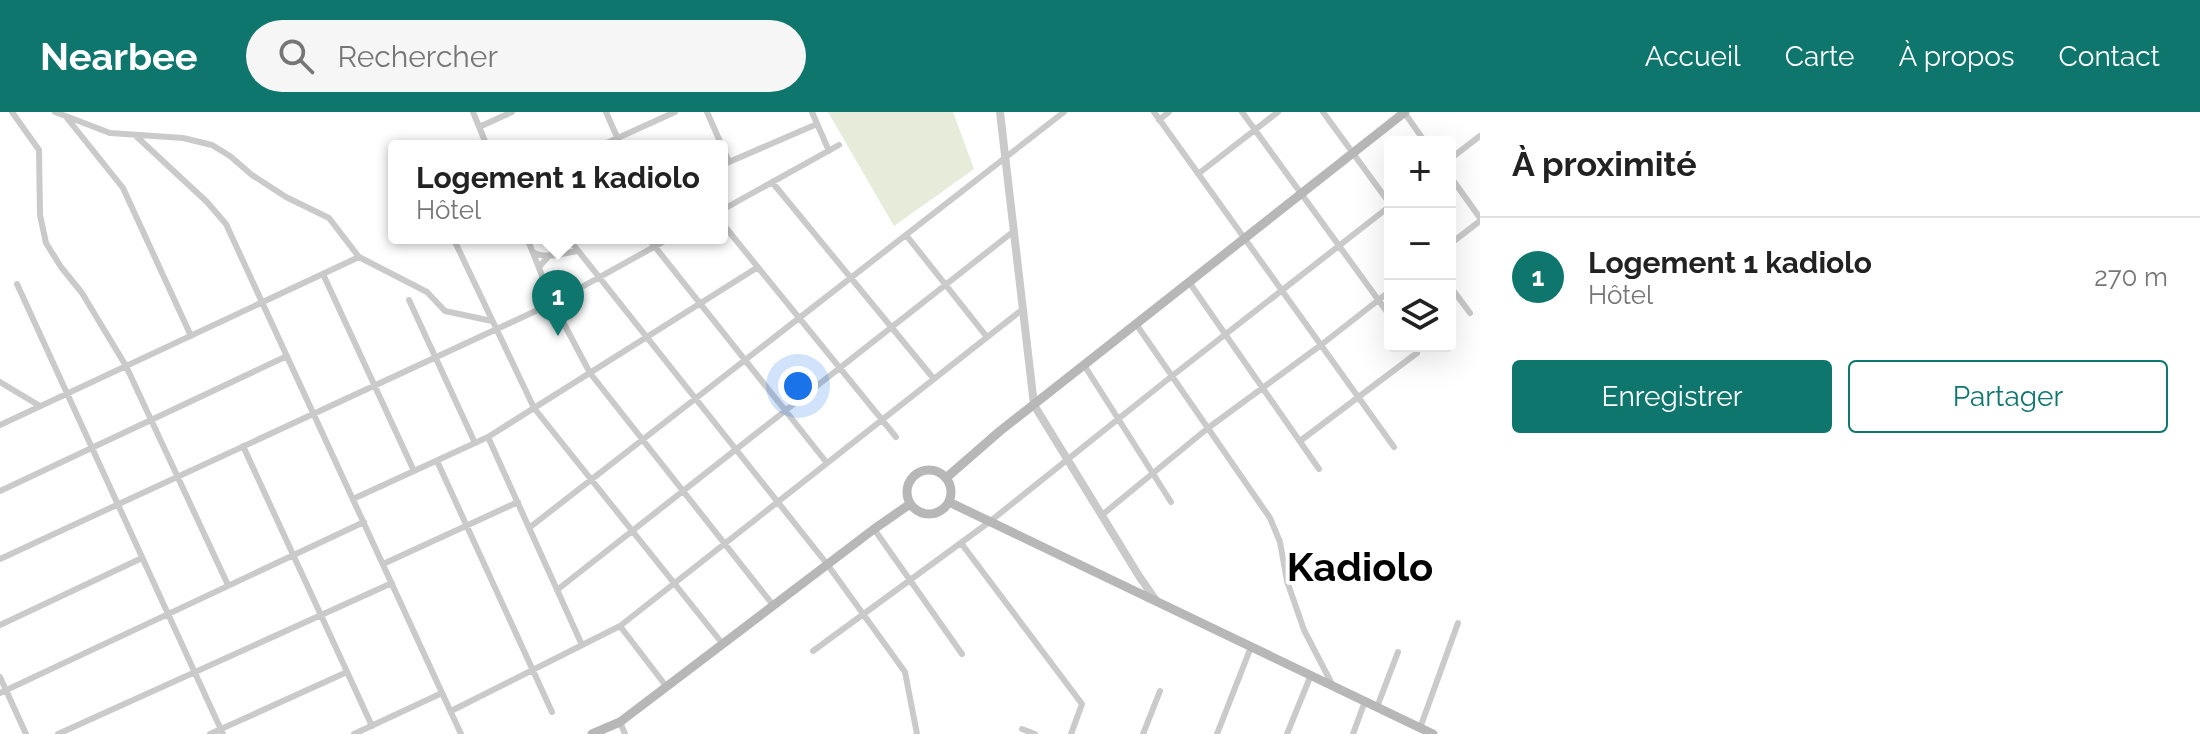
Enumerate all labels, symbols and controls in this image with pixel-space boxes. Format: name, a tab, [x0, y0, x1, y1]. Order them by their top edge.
search box	[246, 20, 806, 92]
text: Nearbee	[40, 34, 198, 79]
icon: search	[274, 34, 318, 78]
text: Rechercher	[338, 39, 498, 74]
text: Accueil	[1645, 40, 1741, 73]
text: Carte	[1785, 40, 1855, 73]
text: À propos	[1899, 40, 2015, 73]
text: Contact	[2059, 40, 2160, 73]
map controls	[1384, 136, 1456, 352]
button: +	[1384, 136, 1456, 208]
popup	[388, 140, 728, 244]
text: À proximité	[1512, 144, 1697, 184]
text: Logement 1 kadiolo	[416, 160, 700, 195]
text: Hôtel	[416, 195, 481, 225]
button: −	[1384, 208, 1456, 280]
text: Logement 1 kadiolo	[1588, 245, 1872, 280]
text: 1	[1532, 262, 1544, 292]
text: 270 m	[2094, 262, 2168, 292]
pin: 1	[532, 270, 584, 336]
button: layers	[1384, 280, 1456, 352]
text: Hôtel	[1588, 280, 1653, 310]
button: Enregistrer	[1512, 360, 1832, 433]
button: Partager	[1848, 360, 2168, 433]
your location	[778, 366, 818, 406]
district label: Kadiolo	[1287, 543, 1433, 590]

